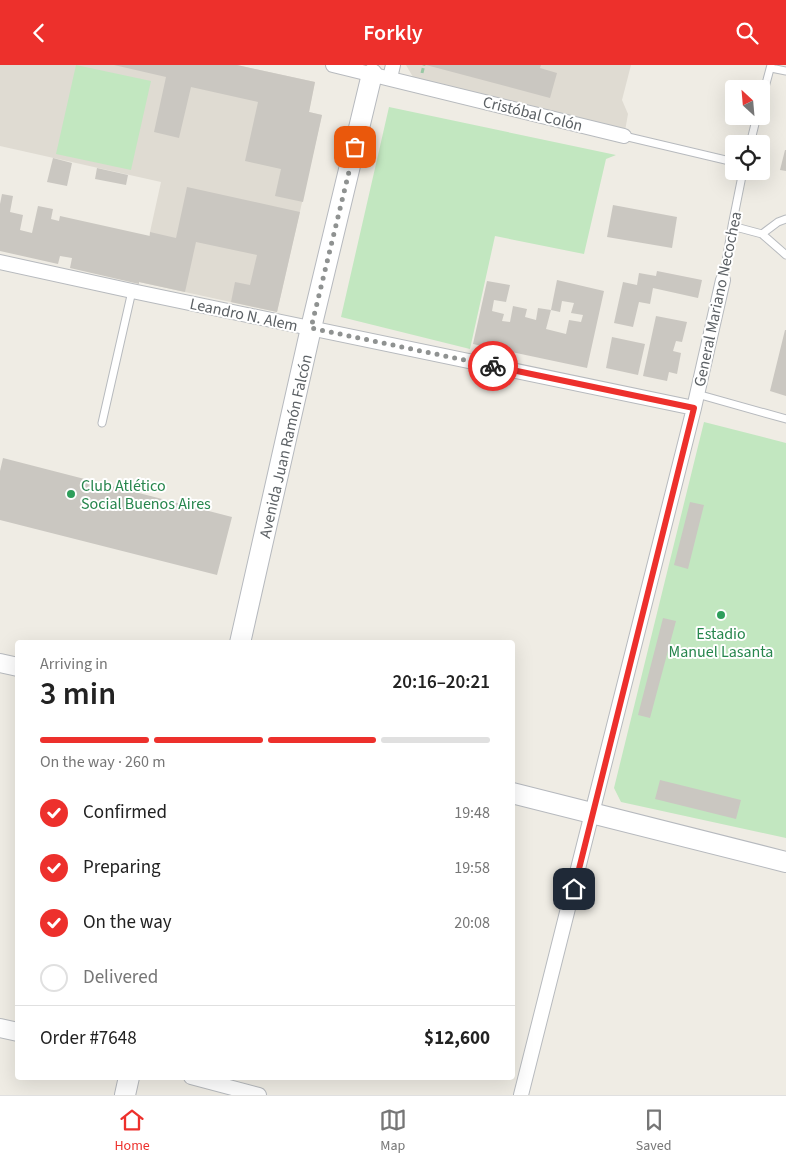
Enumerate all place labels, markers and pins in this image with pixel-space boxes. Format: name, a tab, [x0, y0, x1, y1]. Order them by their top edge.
pin	[334, 126, 376, 168]
place label: Club Atlético Social Buenos Aires	[81, 475, 211, 515]
marker: Club Atlético Social Buenos Aires	[65, 488, 77, 500]
marker: Estadio Manuel Lasanta	[715, 609, 727, 621]
place label: Estadio Manuel Lasanta	[669, 623, 773, 663]
pin	[553, 868, 595, 910]

